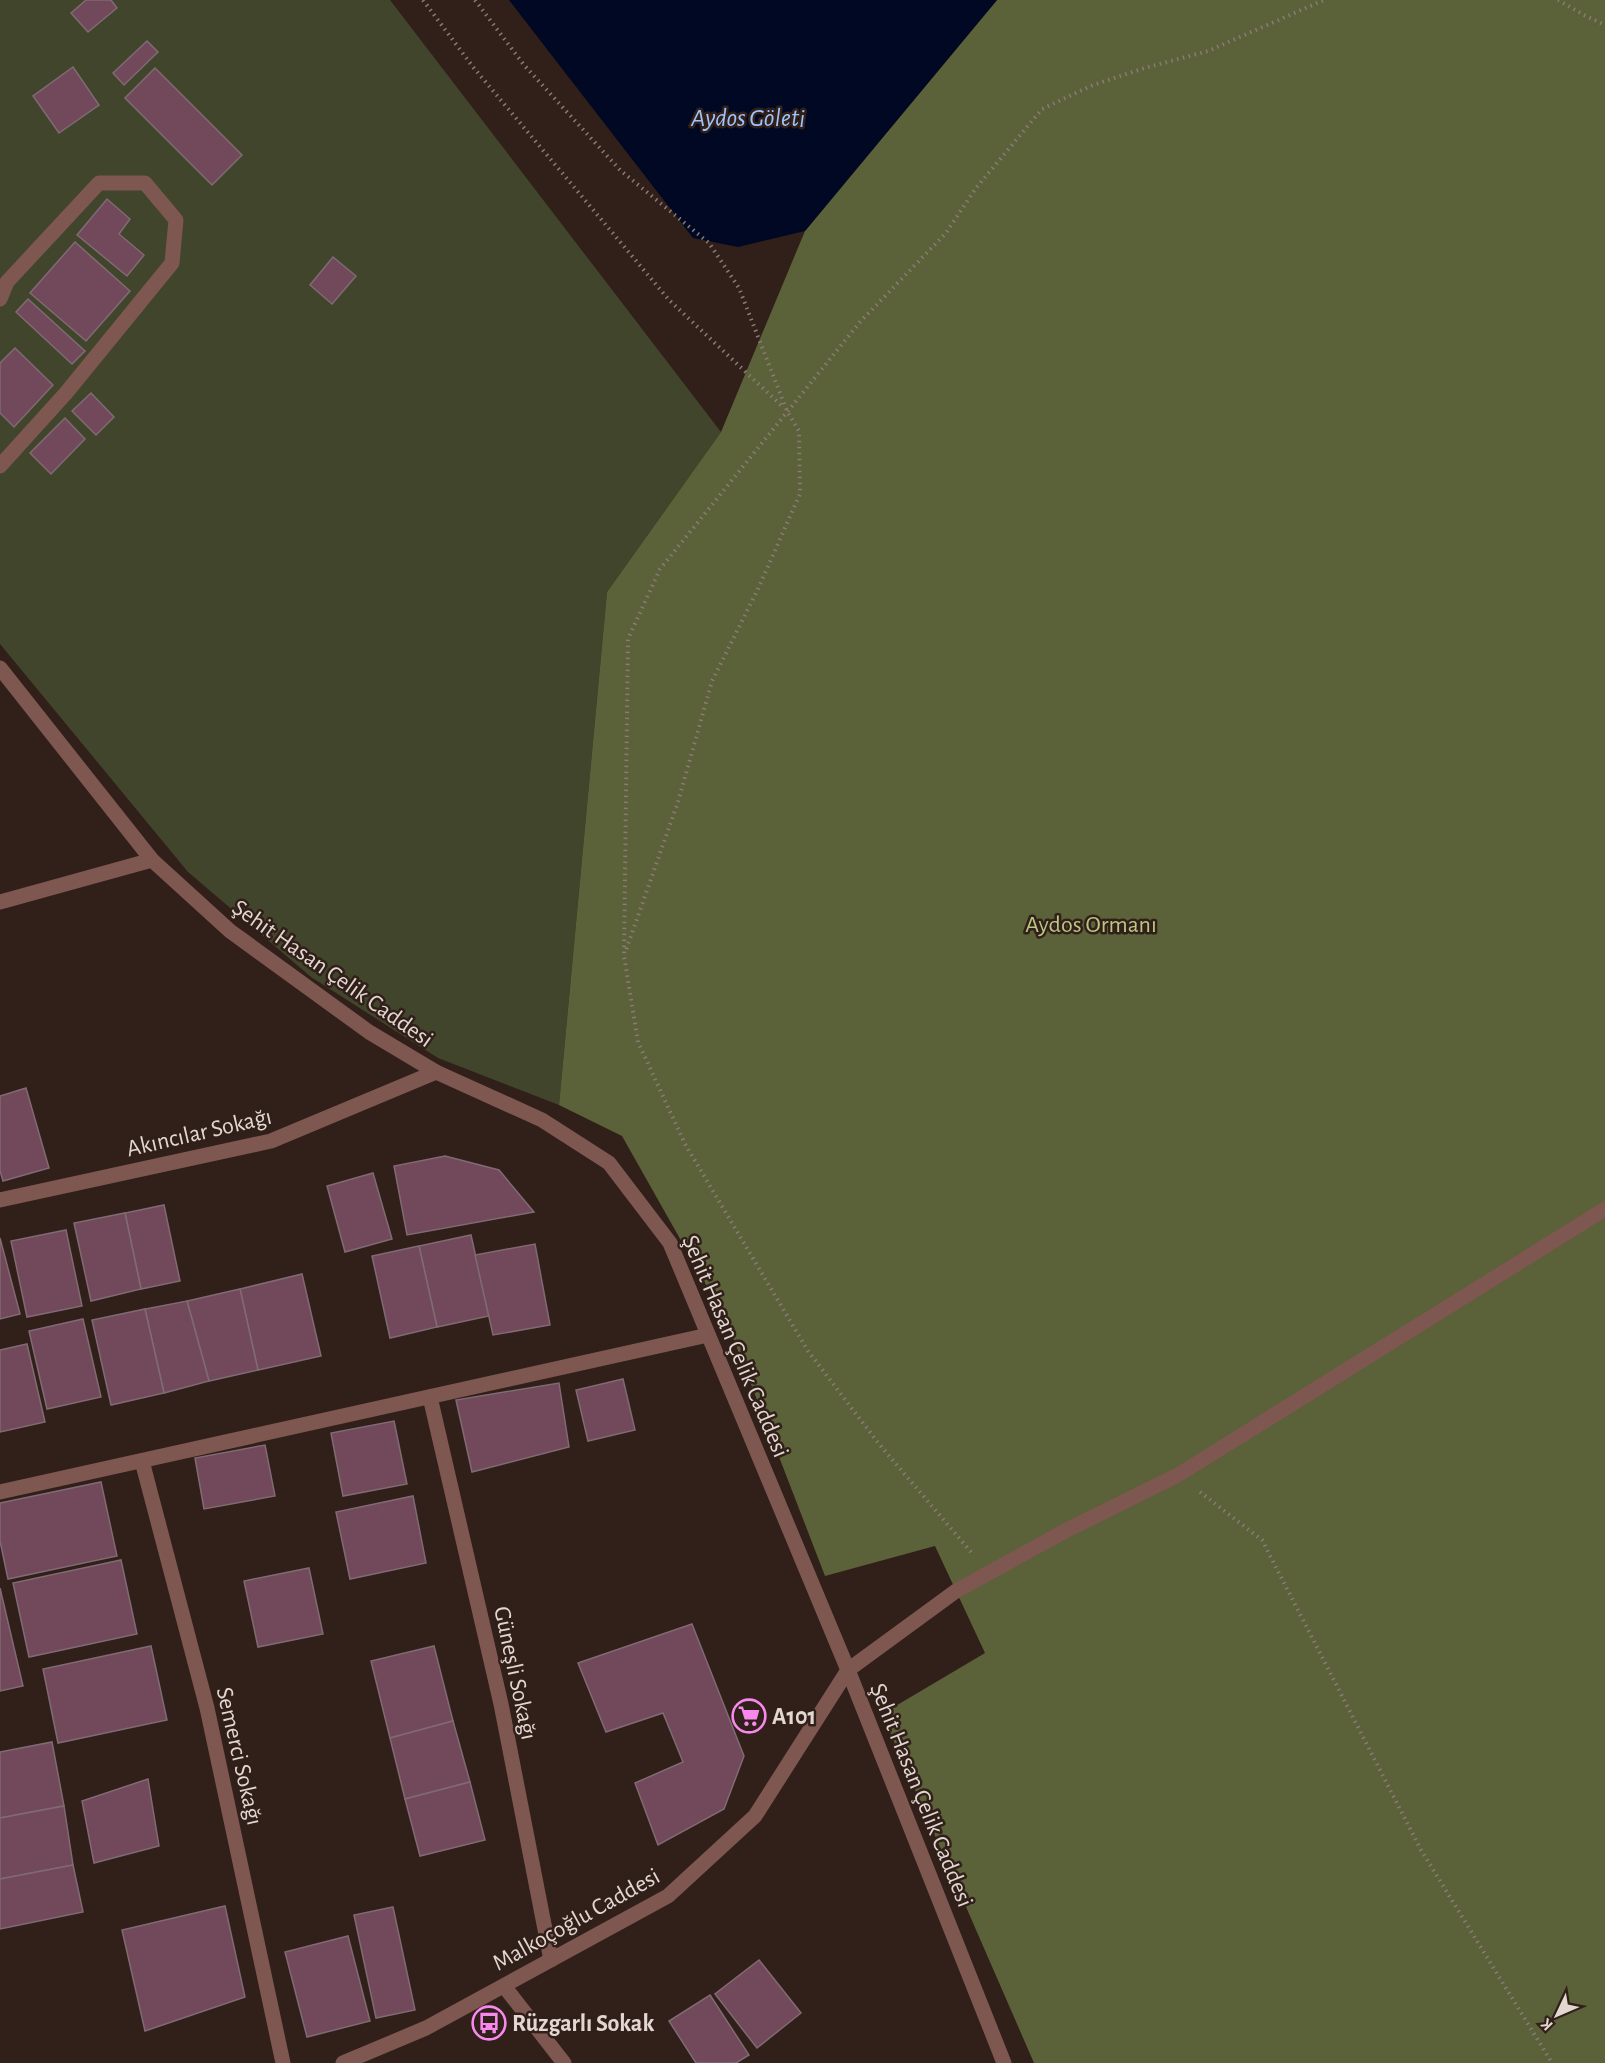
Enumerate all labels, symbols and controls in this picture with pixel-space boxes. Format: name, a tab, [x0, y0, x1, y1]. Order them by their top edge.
water label: Aydos Göleti	[690, 105, 805, 131]
street label: Şehit Hasan Çelik Caddesi	[228, 896, 437, 1052]
park label: Aydos Ormanı	[1025, 913, 1157, 937]
street label: Akıncılar Sokağı	[124, 1105, 274, 1161]
street label: Şehit Hasan Çelik Caddesi	[677, 1232, 793, 1461]
street label: Güneşli Sokağı	[489, 1604, 541, 1742]
street label: Şehit Hasan Çelik Caddesi	[865, 1680, 977, 1911]
street label: Semerci Sokağı	[212, 1685, 267, 1827]
supermarket icon: A101	[731, 1698, 767, 1734]
place label: A101	[772, 1705, 816, 1729]
street label: Malkoçoğlu Caddesi	[489, 1864, 664, 1976]
north arrow	[1527, 1985, 1587, 2045]
bus stop icon: Rüzgarlı Sokak	[471, 2005, 507, 2041]
place label: Rüzgarlı Sokak	[512, 2012, 654, 2036]
text: K	[1537, 2015, 1556, 2034]

